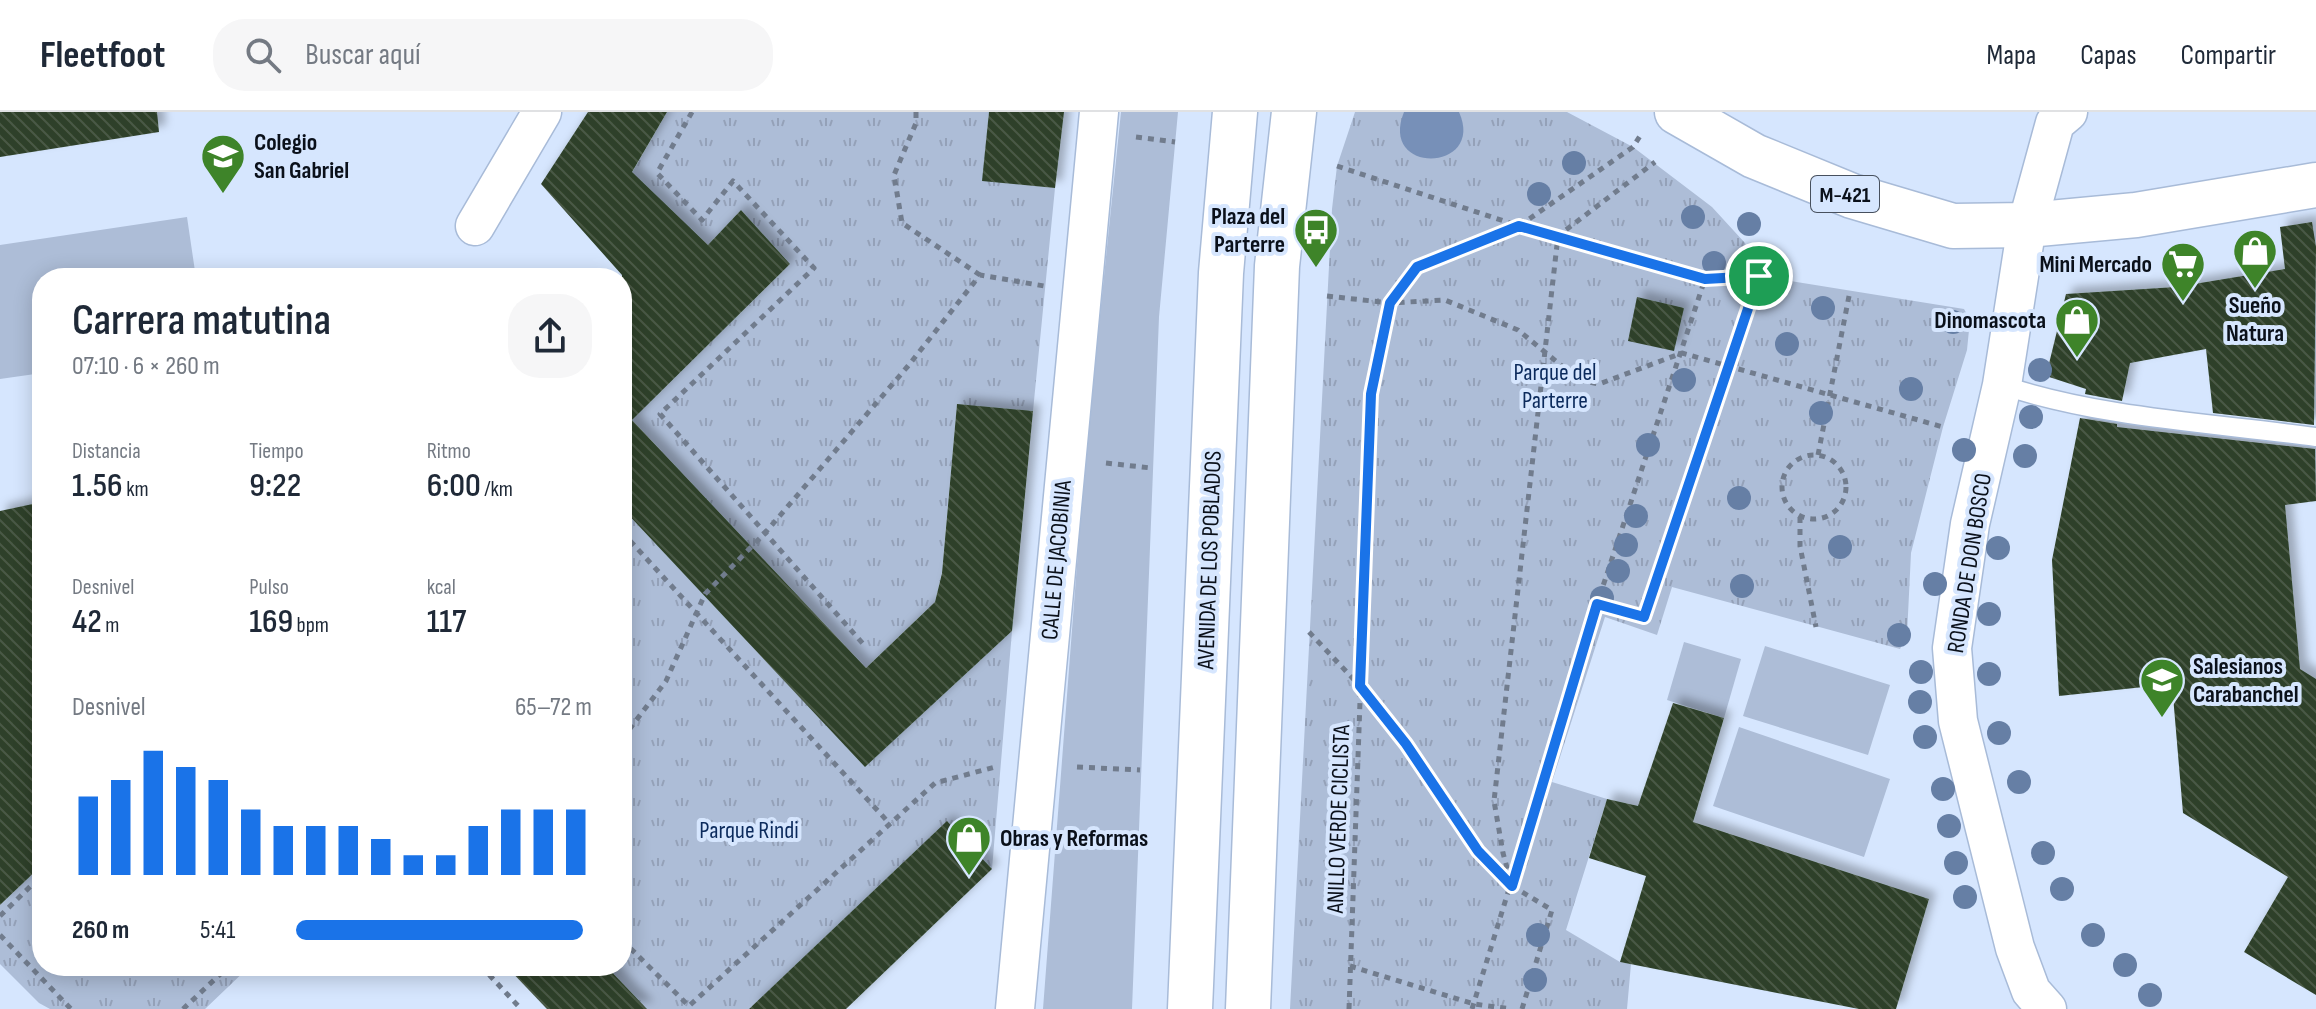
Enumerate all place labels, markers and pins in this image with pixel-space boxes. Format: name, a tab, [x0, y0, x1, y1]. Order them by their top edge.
place label: Colegio San Gabriel	[254, 128, 349, 185]
school or university icon: Colegio San Gabriel	[199, 132, 247, 195]
place label: Plaza del Parterre	[1211, 202, 1285, 259]
bus stop icon: Plaza del Parterre	[1292, 206, 1340, 269]
shop icon: Sueño Natura	[2231, 227, 2279, 290]
supermarket icon: Mini Mercado	[2159, 240, 2207, 303]
pin	[1725, 242, 1793, 310]
place label: Mini Mercado	[2039, 250, 2152, 279]
place label: Sueño Natura	[2226, 291, 2284, 348]
shop icon: Dinomascota	[2053, 296, 2101, 359]
place label: Dinomascota	[1934, 306, 2046, 335]
place label: Salesianos Carabanchel	[2193, 652, 2299, 709]
school or university icon: Salesianos Carabanchel	[2138, 656, 2186, 719]
shop icon: Obras y Reformas	[945, 814, 993, 877]
place label: Obras y Reformas	[1000, 824, 1148, 853]

